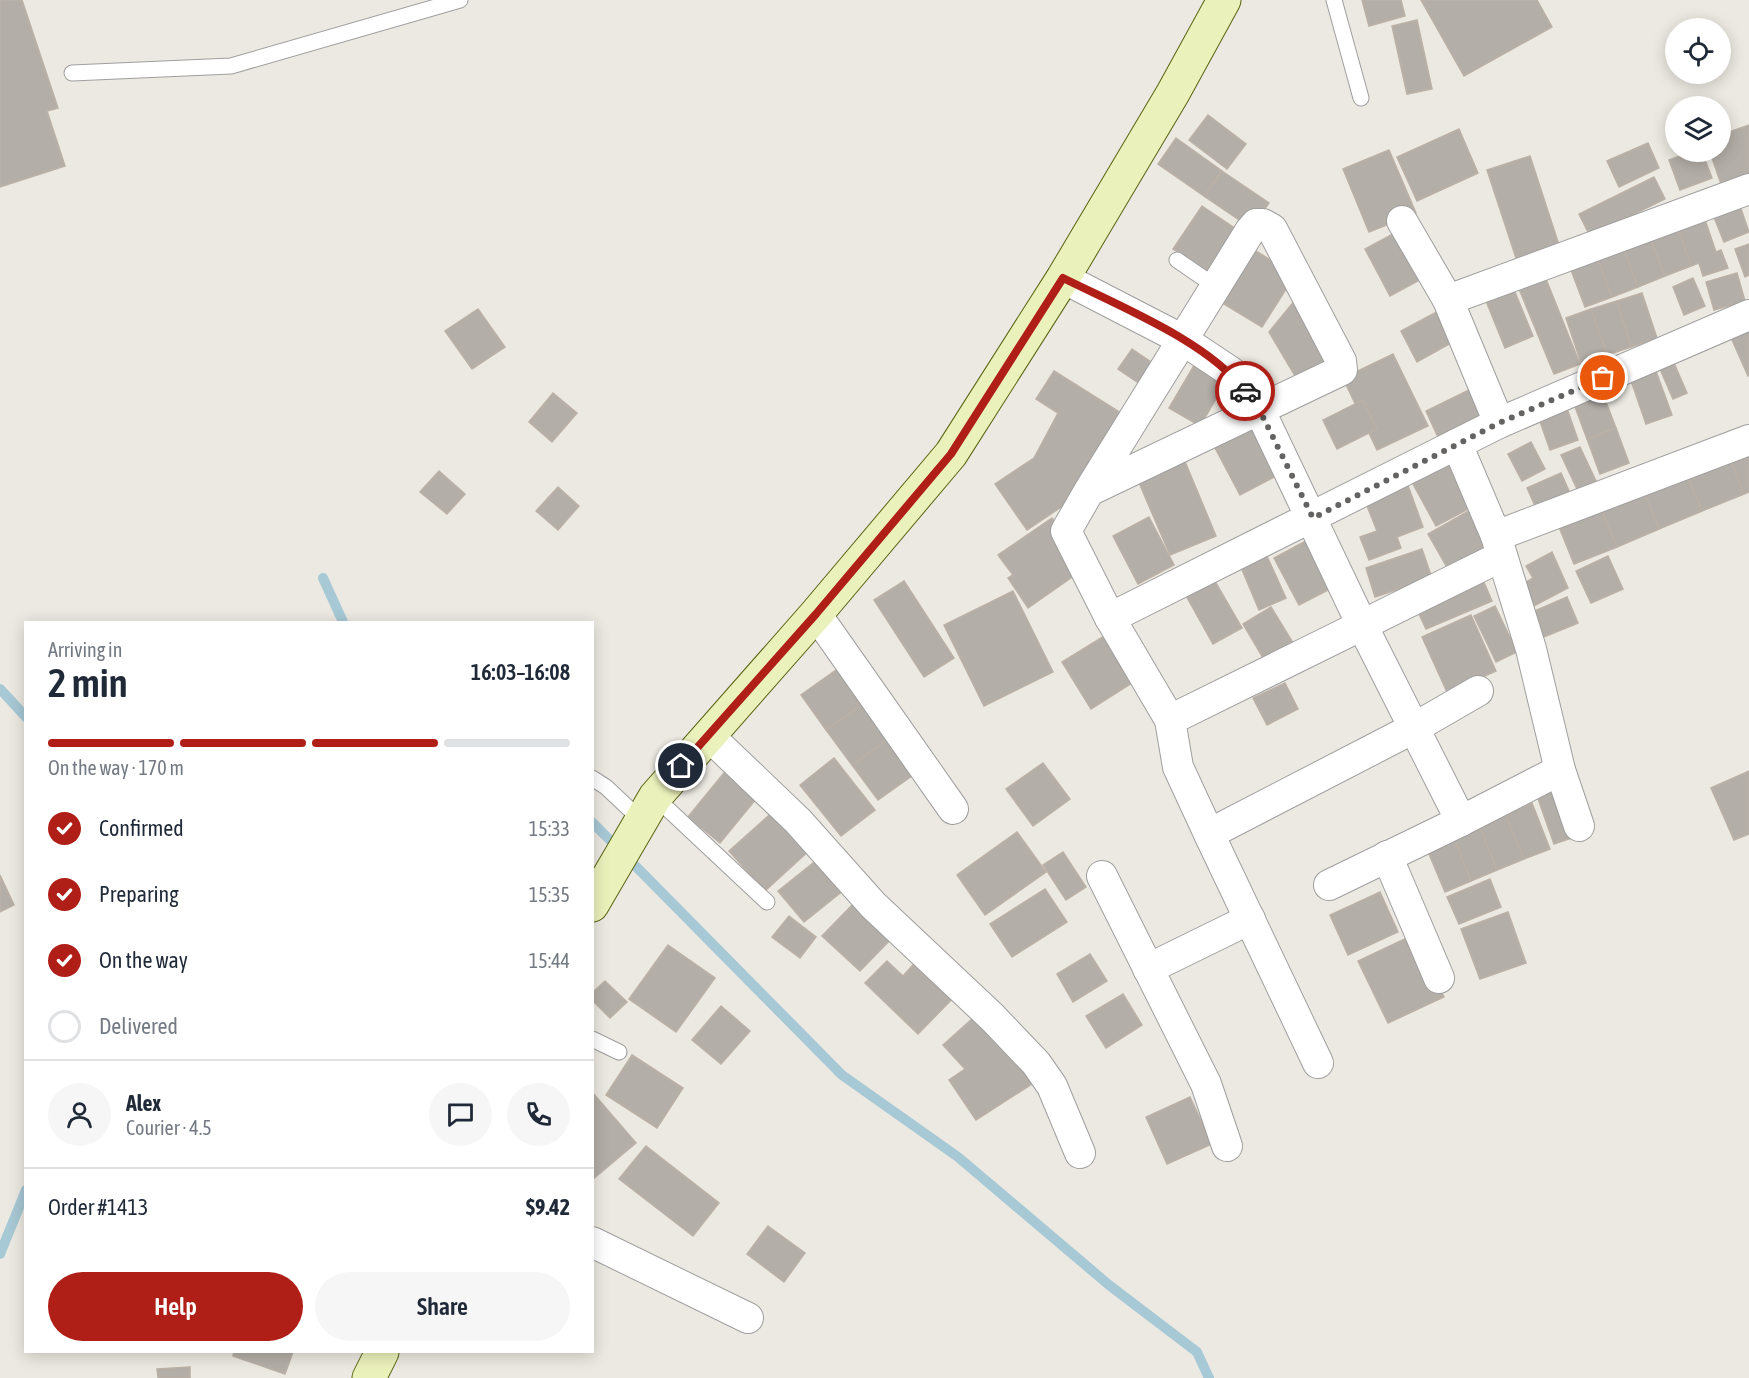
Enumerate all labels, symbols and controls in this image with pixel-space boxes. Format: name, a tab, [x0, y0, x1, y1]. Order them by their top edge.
map controls	[1665, 18, 1731, 162]
button: locate	[1665, 18, 1731, 84]
button: layers	[1665, 96, 1731, 162]
pin	[1577, 352, 1628, 403]
courier	[1215, 361, 1275, 421]
icon: bag	[1586, 361, 1619, 394]
icon: car	[1229, 375, 1262, 408]
text: Arriving in	[48, 638, 122, 661]
text: 16:03–16:08	[471, 659, 570, 685]
text: 2 min	[48, 661, 128, 705]
pin	[655, 740, 706, 791]
icon: home	[664, 749, 697, 782]
text: On the way · 170 m	[48, 756, 184, 779]
icon: check	[48, 812, 81, 845]
text: Confirmed	[99, 815, 184, 841]
text: 15:33	[529, 817, 570, 840]
icon: check	[48, 878, 81, 911]
text: Preparing	[99, 881, 179, 907]
text: 15:35	[529, 883, 570, 906]
icon: check	[48, 944, 81, 977]
text: On the way	[99, 947, 188, 973]
text: 15:44	[529, 949, 570, 972]
text: Delivered	[99, 1013, 178, 1039]
button: person	[48, 1083, 111, 1146]
button: chat	[429, 1083, 492, 1146]
button: phone	[507, 1083, 570, 1146]
text: Alex	[126, 1090, 161, 1116]
text: Courier · 4.5	[126, 1116, 212, 1139]
text: Order #1413	[48, 1194, 148, 1220]
text: $9.42	[526, 1194, 570, 1220]
button: Help	[48, 1272, 303, 1341]
button: Share	[315, 1272, 570, 1341]

